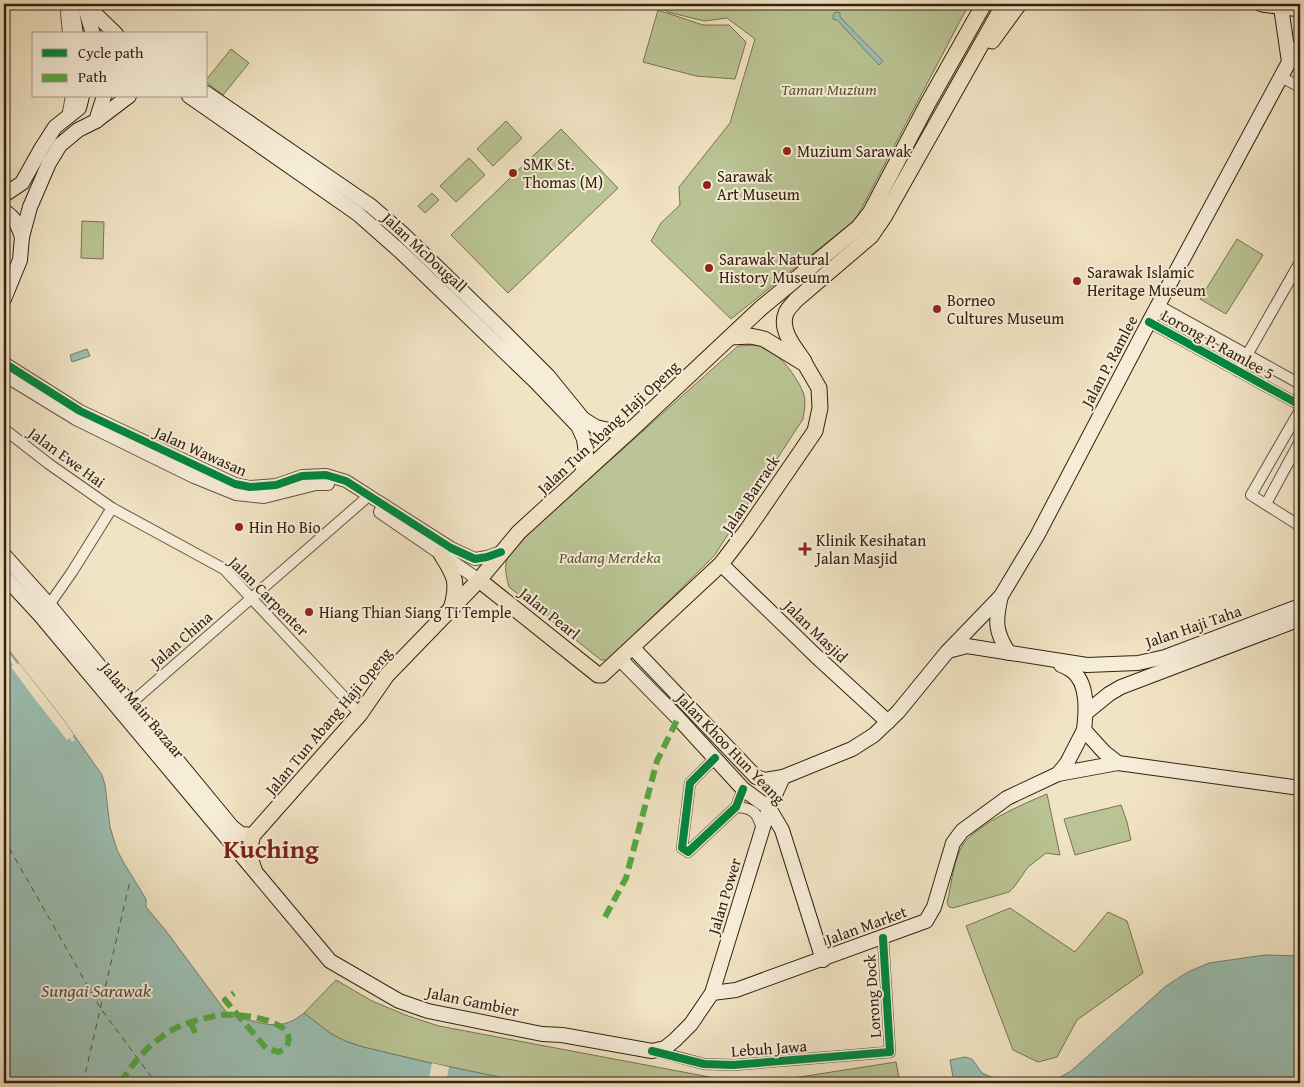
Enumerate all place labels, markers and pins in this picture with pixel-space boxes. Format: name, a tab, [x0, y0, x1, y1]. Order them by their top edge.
place label: Muzium Sarawak	[797, 139, 912, 163]
marker: Muzium Sarawak	[781, 145, 793, 157]
place label: SMK St. Thomas (M)	[523, 152, 603, 194]
place label: Sarawak Art Museum	[717, 164, 800, 206]
marker: SMK St. Thomas (M)	[507, 167, 519, 179]
marker: Sarawak Art Museum	[701, 179, 713, 191]
place label: Sarawak Natural History Museum	[719, 247, 830, 289]
place label: Sarawak Islamic Heritage Museum	[1087, 260, 1206, 302]
marker: Sarawak Natural History Museum	[703, 262, 715, 274]
marker: Sarawak Islamic Heritage Museum	[1071, 275, 1083, 287]
place label: Borneo Cultures Museum	[947, 288, 1064, 330]
marker: Borneo Cultures Museum	[931, 303, 943, 315]
place label: Hin Ho Bio	[249, 515, 321, 539]
marker: Hin Ho Bio	[233, 521, 245, 533]
place label: Klinik Kesihatan Jalan Masjid	[814, 528, 926, 570]
marker: Klinik Kesihatan Jalan Masjid	[798, 542, 812, 556]
place label: Hiang Thian Siang Ti Temple	[319, 600, 512, 624]
marker: Hiang Thian Siang Ti Temple	[303, 606, 315, 618]

